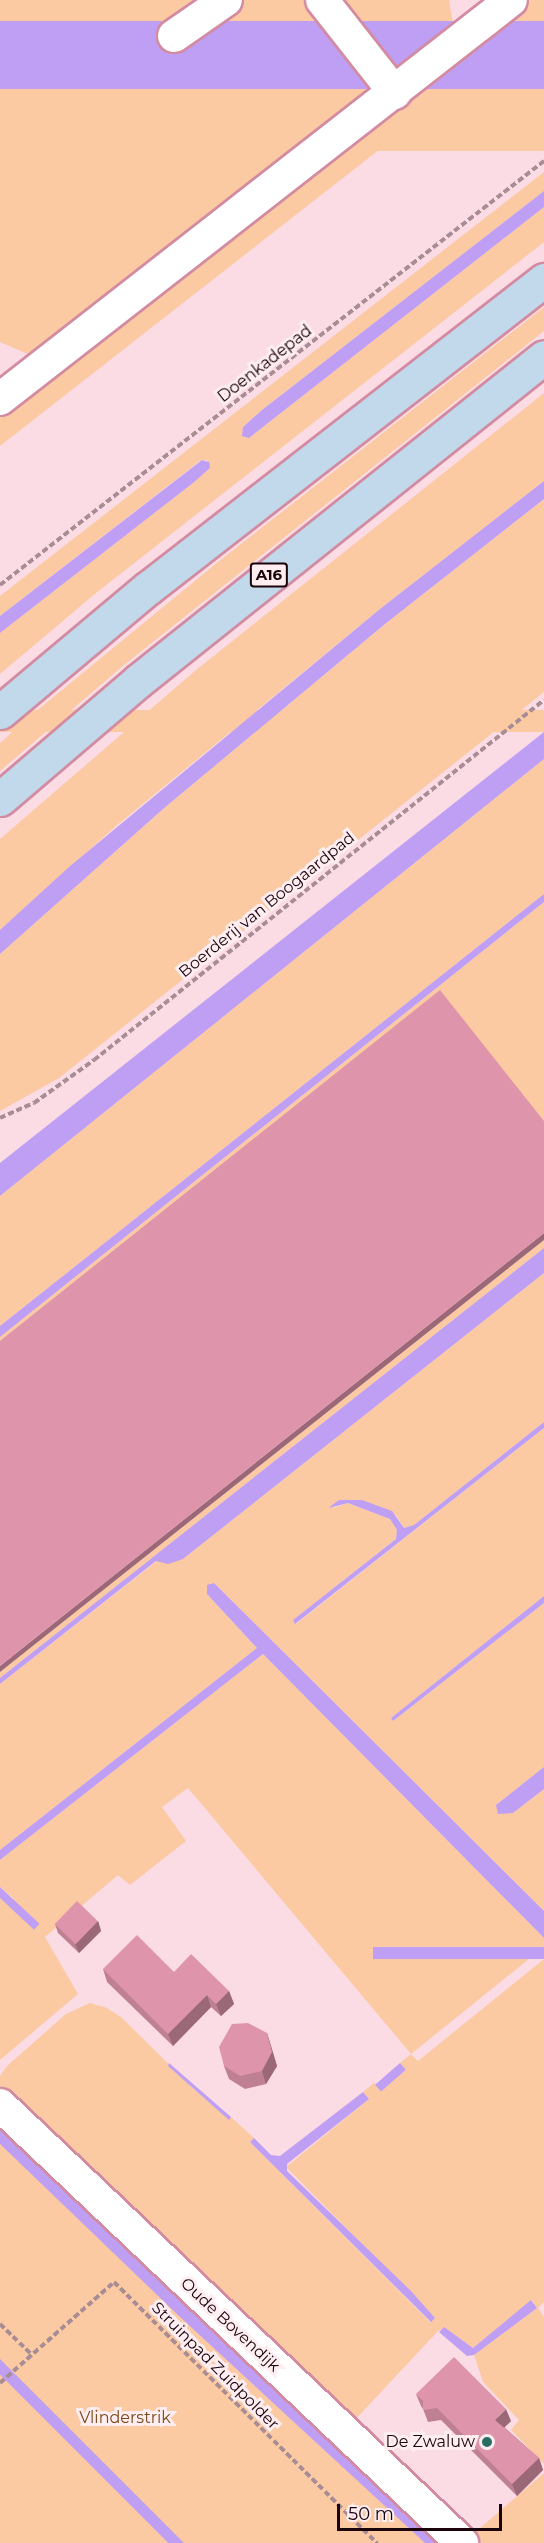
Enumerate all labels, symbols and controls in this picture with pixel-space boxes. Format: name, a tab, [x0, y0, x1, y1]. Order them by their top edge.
street label: Doenkadepad	[214, 321, 316, 407]
road number: A16	[250, 563, 288, 587]
street label: Boerderij van Boogaardpad	[175, 828, 359, 982]
street label: Oude Bovendijk	[176, 2274, 284, 2376]
street label: Struinpad Zuidpolder	[147, 2298, 283, 2434]
park label: Vlinderstrik	[79, 2408, 171, 2428]
place label: De Zwaluw	[385, 2432, 475, 2452]
marker: De Zwaluw	[480, 2435, 494, 2449]
scale bar	[340, 2492, 505, 2530]
text: 50 m	[348, 2503, 394, 2525]

